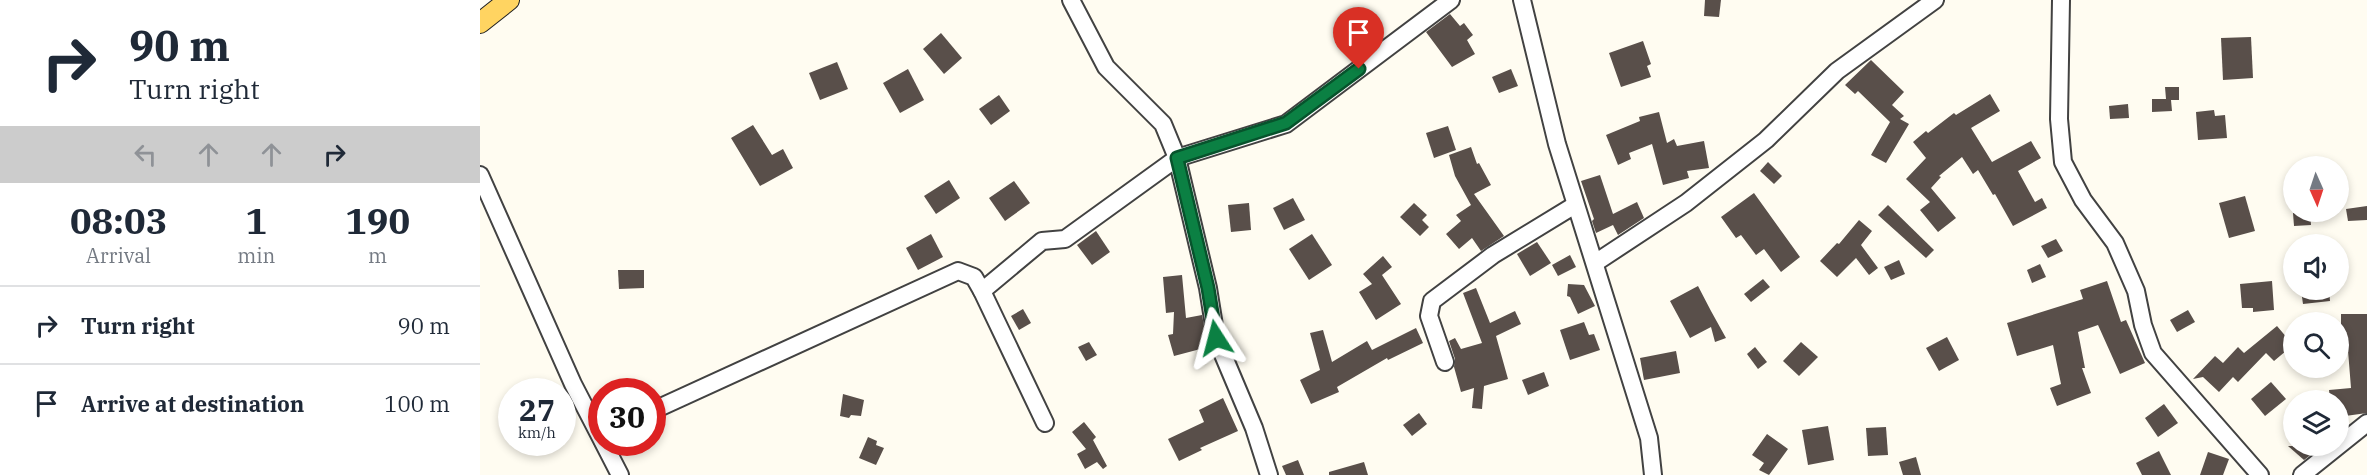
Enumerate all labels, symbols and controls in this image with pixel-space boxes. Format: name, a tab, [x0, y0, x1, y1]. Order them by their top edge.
pin	[1333, 7, 1384, 69]
icon: arrive	[1342, 16, 1375, 49]
text: 90 m	[129, 18, 230, 73]
icon: right	[30, 24, 108, 102]
text: Turn right	[129, 71, 260, 106]
icon: left	[129, 138, 162, 171]
icon: ahead	[192, 138, 225, 171]
icon: ahead	[255, 138, 288, 171]
icon: right	[318, 138, 351, 171]
north arrow	[2283, 156, 2349, 222]
map controls	[2283, 156, 2349, 456]
text: 08:03	[70, 197, 167, 244]
text: 1	[245, 197, 267, 244]
text: 190	[345, 197, 410, 244]
button: sound	[2283, 234, 2349, 300]
text: Arrival	[86, 242, 151, 269]
text: min	[237, 242, 275, 269]
text: m	[368, 242, 387, 269]
position arrow	[1184, 306, 1248, 370]
icon: right	[30, 309, 63, 342]
text: Turn right	[81, 311, 195, 340]
text: 90 m	[398, 311, 450, 340]
button: search	[2283, 312, 2349, 378]
speed limit sign: 30	[588, 378, 666, 456]
icon: arrive	[30, 387, 63, 420]
text: Arrive at destination	[81, 389, 304, 418]
text: 100 m	[384, 389, 450, 418]
text: 27	[519, 390, 555, 429]
button: layers	[2283, 390, 2349, 456]
text: km/h	[518, 423, 556, 442]

